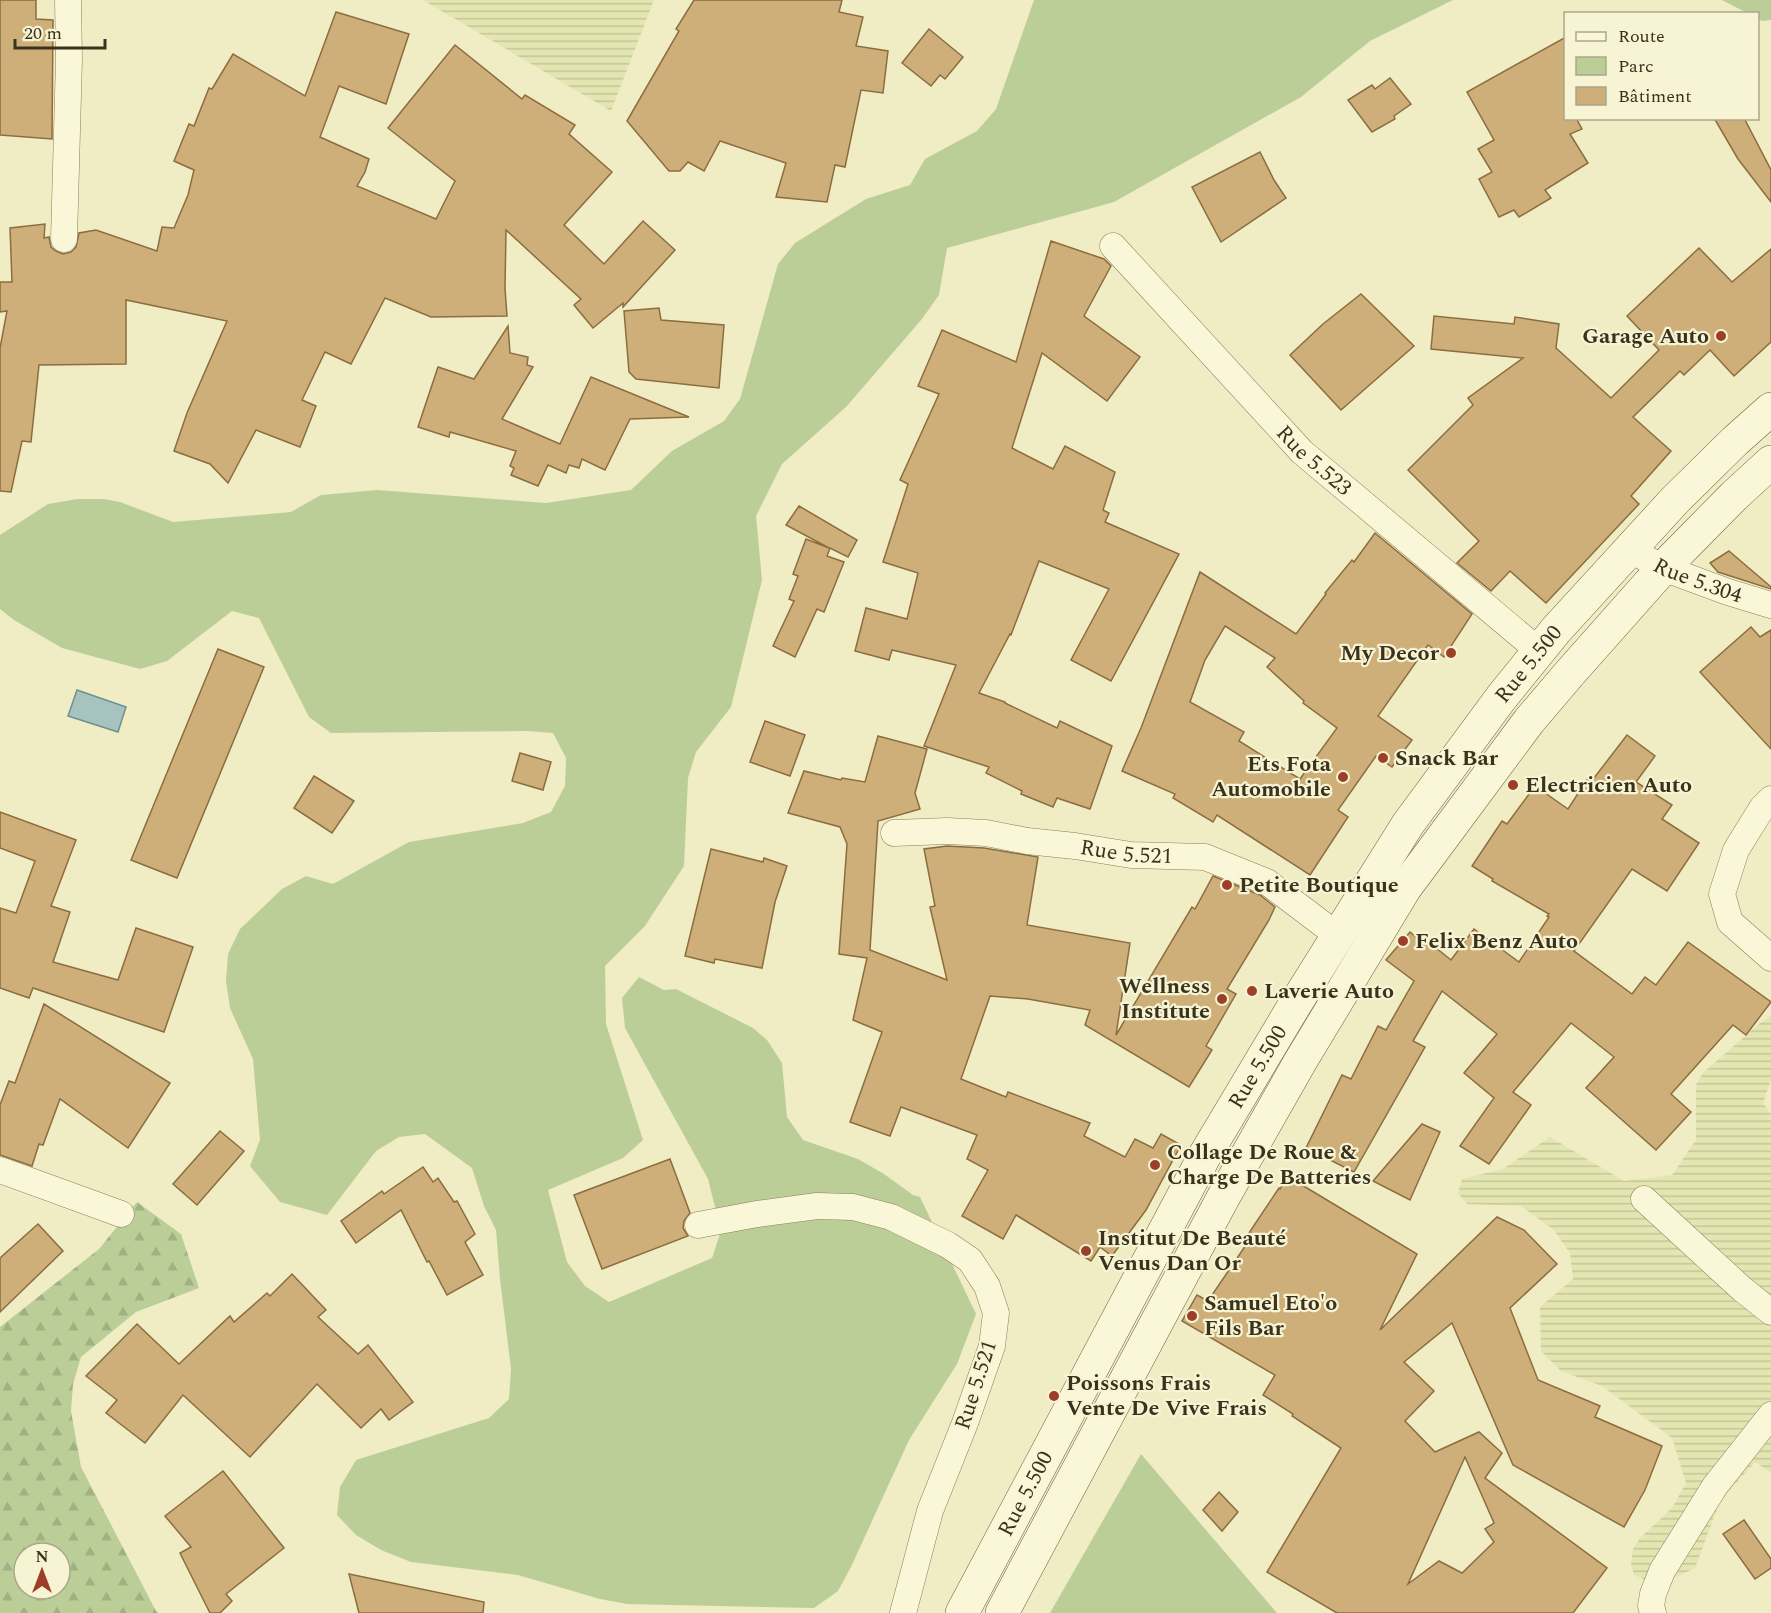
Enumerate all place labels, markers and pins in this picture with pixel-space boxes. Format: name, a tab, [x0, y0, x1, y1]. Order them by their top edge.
place label: Garage Auto	[1582, 320, 1709, 353]
marker: Garage Auto	[1714, 329, 1728, 343]
place label: My Decor	[1340, 637, 1440, 670]
marker: My Decor	[1444, 646, 1458, 660]
place label: Snack Bar	[1395, 742, 1499, 775]
place label: Ets Fota Automobile	[1211, 748, 1332, 806]
marker: Snack Bar	[1376, 751, 1390, 765]
place label: Electricien Auto	[1525, 769, 1692, 802]
marker: Ets Fota Automobile	[1336, 770, 1350, 784]
marker: Electricien Auto	[1506, 778, 1520, 792]
place label: Petite Boutique	[1239, 869, 1399, 902]
marker: Petite Boutique	[1220, 878, 1234, 892]
place label: Felix Benz Auto	[1415, 925, 1578, 958]
marker: Felix Benz Auto	[1396, 934, 1410, 948]
place label: Wellness Institute	[1119, 970, 1210, 1028]
place label: Laverie Auto	[1264, 975, 1394, 1008]
marker: Laverie Auto	[1245, 984, 1259, 998]
marker: Wellness Institute	[1215, 992, 1229, 1006]
place label: Collage De Roue & Charge De Batteries	[1167, 1136, 1371, 1194]
marker: Collage De Roue & Charge De Batteries	[1148, 1158, 1162, 1172]
place label: Institut De Beauté Venus Dan Or	[1098, 1222, 1286, 1280]
marker: Institut De Beauté Venus Dan Or	[1079, 1244, 1093, 1258]
place label: Samuel Eto'o Fils Bar	[1204, 1287, 1337, 1345]
marker: Samuel Eto'o Fils Bar	[1185, 1309, 1199, 1323]
place label: Poissons Frais Vente De Vive Frais	[1066, 1367, 1267, 1425]
marker: Poissons Frais Vente De Vive Frais	[1047, 1389, 1061, 1403]

